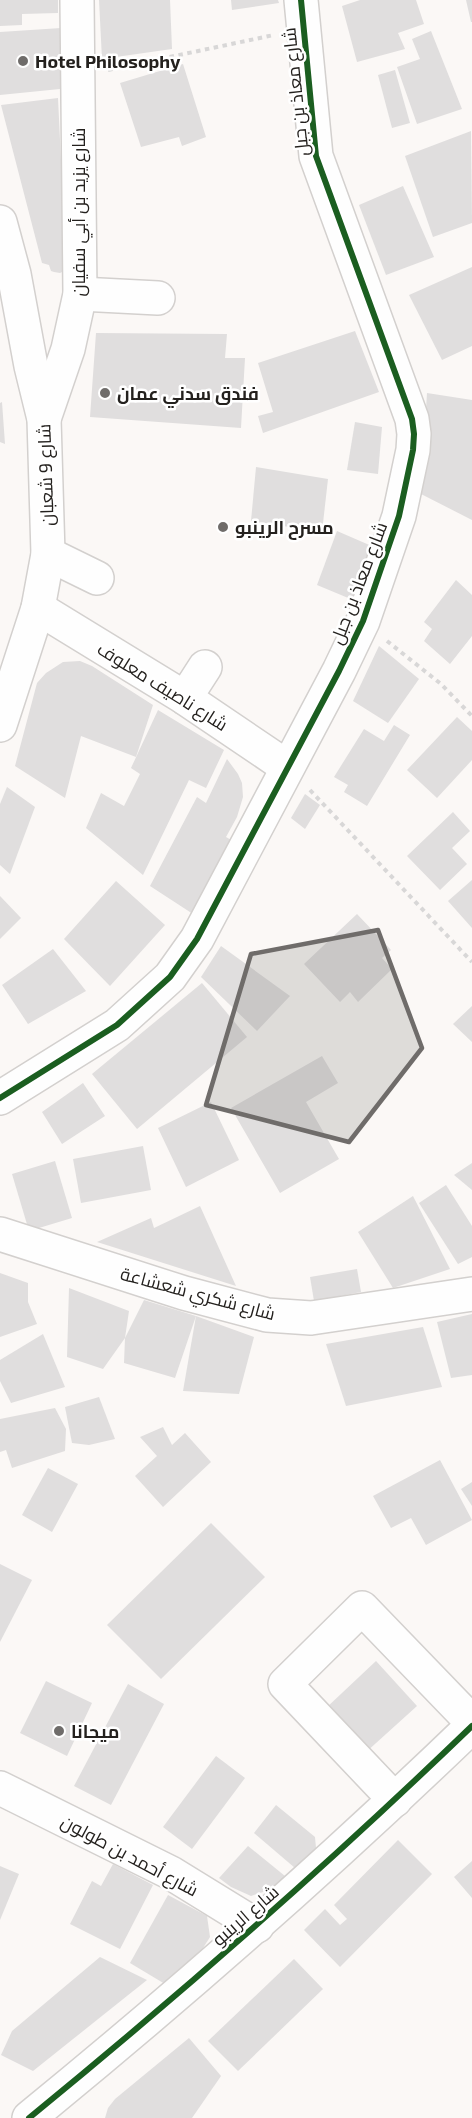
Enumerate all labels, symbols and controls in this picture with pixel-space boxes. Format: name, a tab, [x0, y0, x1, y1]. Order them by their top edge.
street label: شارع معاذ بن جبل	[277, 26, 315, 157]
place label: Hotel Philosophy	[35, 50, 181, 72]
marker: Hotel Philosophy	[16, 54, 30, 68]
street label: شارع يزيد بن أبي سفيان	[67, 128, 93, 296]
place label: فندق سدني عمان	[117, 382, 259, 409]
marker: فندق سدني عمان	[98, 386, 112, 400]
street label: شارع 9 شعبان	[32, 424, 60, 526]
place label: مسرح الرينبو	[235, 516, 334, 540]
street label: شارع معاذ بن جبل	[325, 519, 393, 648]
marker: مسرح الرينبو	[216, 520, 230, 534]
street label: شارع ناصيف معلوف	[93, 637, 232, 737]
street label: شارع شكري شعشاعة	[117, 1262, 278, 1328]
place label: ميجانا	[71, 1720, 119, 1742]
marker: ميجانا	[52, 1724, 66, 1738]
street label: شارع أحمد بن طولون	[57, 1810, 202, 1902]
street label: شارع الرينبو	[207, 1880, 284, 1951]

